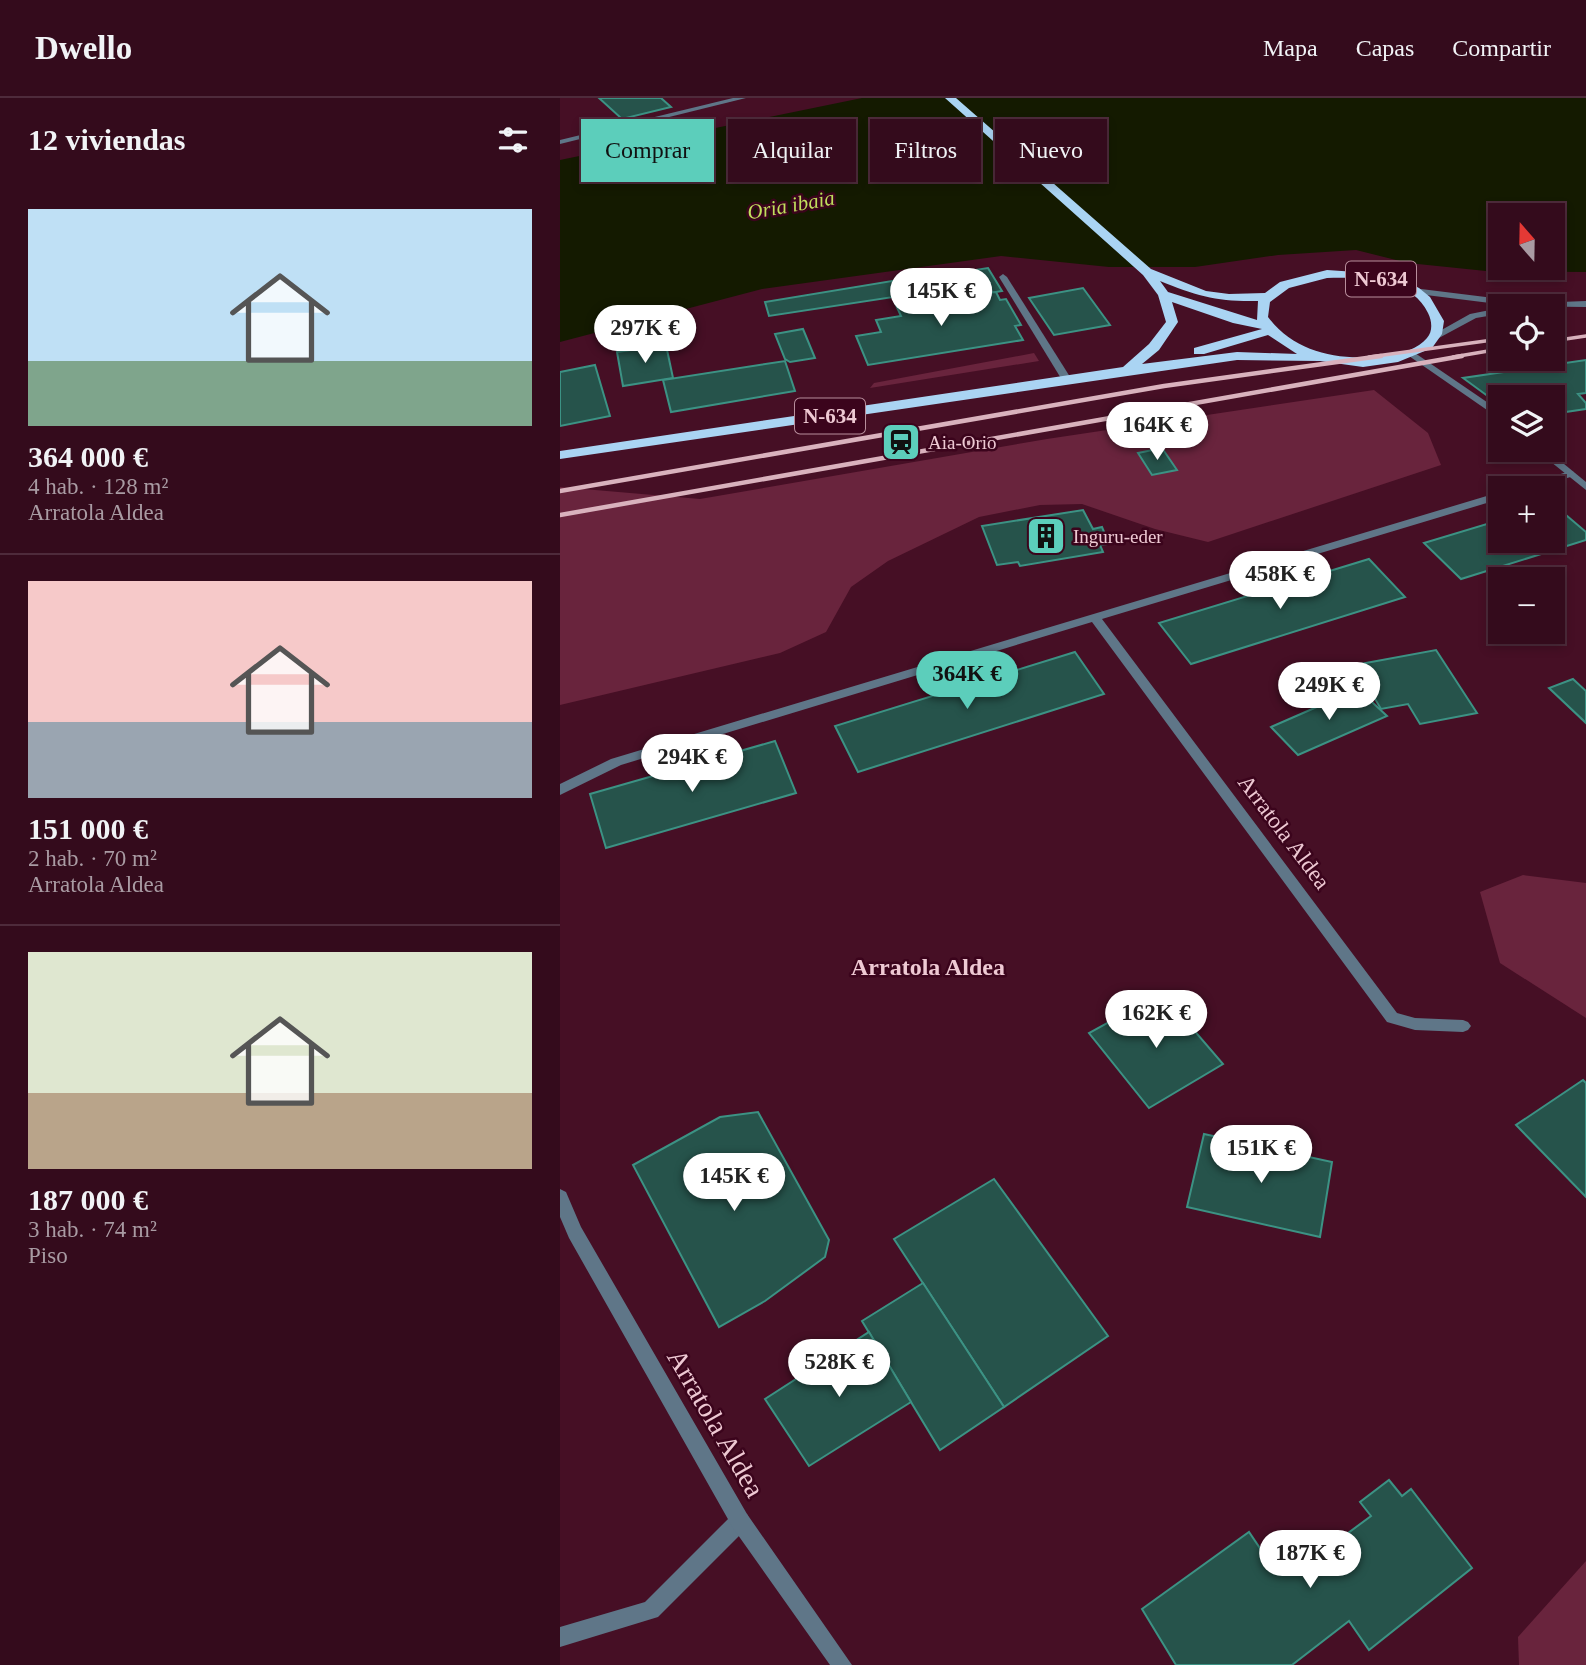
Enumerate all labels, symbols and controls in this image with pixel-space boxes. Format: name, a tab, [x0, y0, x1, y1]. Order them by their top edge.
text: Dwello	[35, 30, 132, 66]
text: Mapa	[1263, 35, 1318, 61]
text: Capas	[1356, 35, 1414, 61]
text: Compartir	[1452, 35, 1551, 61]
chip: Comprar	[581, 119, 714, 182]
chip: Alquilar	[728, 119, 856, 182]
chip: Filtros	[870, 119, 981, 182]
chip: Nuevo	[995, 119, 1107, 182]
icon: filters	[494, 121, 532, 159]
text: 12 viviendas	[28, 123, 186, 156]
water label: Oria ibaia	[746, 186, 836, 224]
north arrow	[1488, 203, 1564, 280]
map controls	[1488, 203, 1565, 644]
icon: home	[217, 255, 343, 381]
road number: N-634	[1346, 262, 1416, 296]
pin: 145K €	[884, 268, 998, 328]
text: 145K €	[906, 278, 976, 303]
button: locate	[1488, 294, 1565, 371]
pin: 297K €	[588, 306, 702, 365]
text: 297K €	[610, 315, 680, 340]
button: layers	[1488, 385, 1565, 462]
road number: N-634	[795, 398, 865, 434]
pin: 164K €	[1100, 402, 1214, 462]
text: 164K €	[1122, 412, 1192, 437]
station icon: Aia-Orio	[880, 421, 922, 463]
place label: Aia-Orio	[928, 432, 997, 453]
text: 364 000 €	[28, 440, 148, 473]
text: 4 hab. · 128 m²	[28, 474, 168, 499]
button: +	[1488, 476, 1565, 553]
text: Arratola Aldea	[28, 500, 164, 525]
building icon: Inguru-eder	[1025, 515, 1067, 557]
place label: Inguru-eder	[1073, 526, 1163, 547]
pin: 458K €	[1223, 552, 1337, 611]
text: 458K €	[1245, 561, 1315, 586]
button: −	[1488, 567, 1565, 644]
icon: home	[217, 627, 343, 753]
pin: 364K €	[910, 652, 1024, 711]
text: 364K €	[932, 661, 1002, 686]
pin: 249K €	[1272, 662, 1386, 722]
text: 249K €	[1294, 672, 1364, 697]
pin: 294K €	[635, 734, 749, 794]
text: 294K €	[657, 744, 727, 769]
street label: Arratola Aldea	[1233, 770, 1335, 894]
text: 151 000 €	[28, 812, 148, 845]
text: 2 hab. · 70 m²	[28, 846, 157, 871]
text: Arratola Aldea	[28, 872, 164, 897]
district label: Arratola Aldea	[851, 954, 1005, 980]
pin: 162K €	[1099, 990, 1213, 1050]
icon: home	[217, 998, 343, 1124]
text: 162K €	[1121, 1000, 1191, 1025]
pin: 151K €	[1204, 1126, 1318, 1185]
text: 151K €	[1226, 1135, 1296, 1160]
pin: 145K €	[677, 1154, 791, 1213]
text: 145K €	[699, 1163, 769, 1188]
text: 187 000 €	[28, 1183, 148, 1216]
text: 3 hab. · 74 m²	[28, 1217, 157, 1242]
text: Piso	[28, 1243, 68, 1268]
pin: 528K €	[782, 1340, 896, 1399]
street label: Arratola Aldea	[661, 1344, 771, 1503]
text: 528K €	[804, 1349, 874, 1374]
pin: 187K €	[1253, 1530, 1367, 1590]
text: 187K €	[1275, 1540, 1345, 1565]

